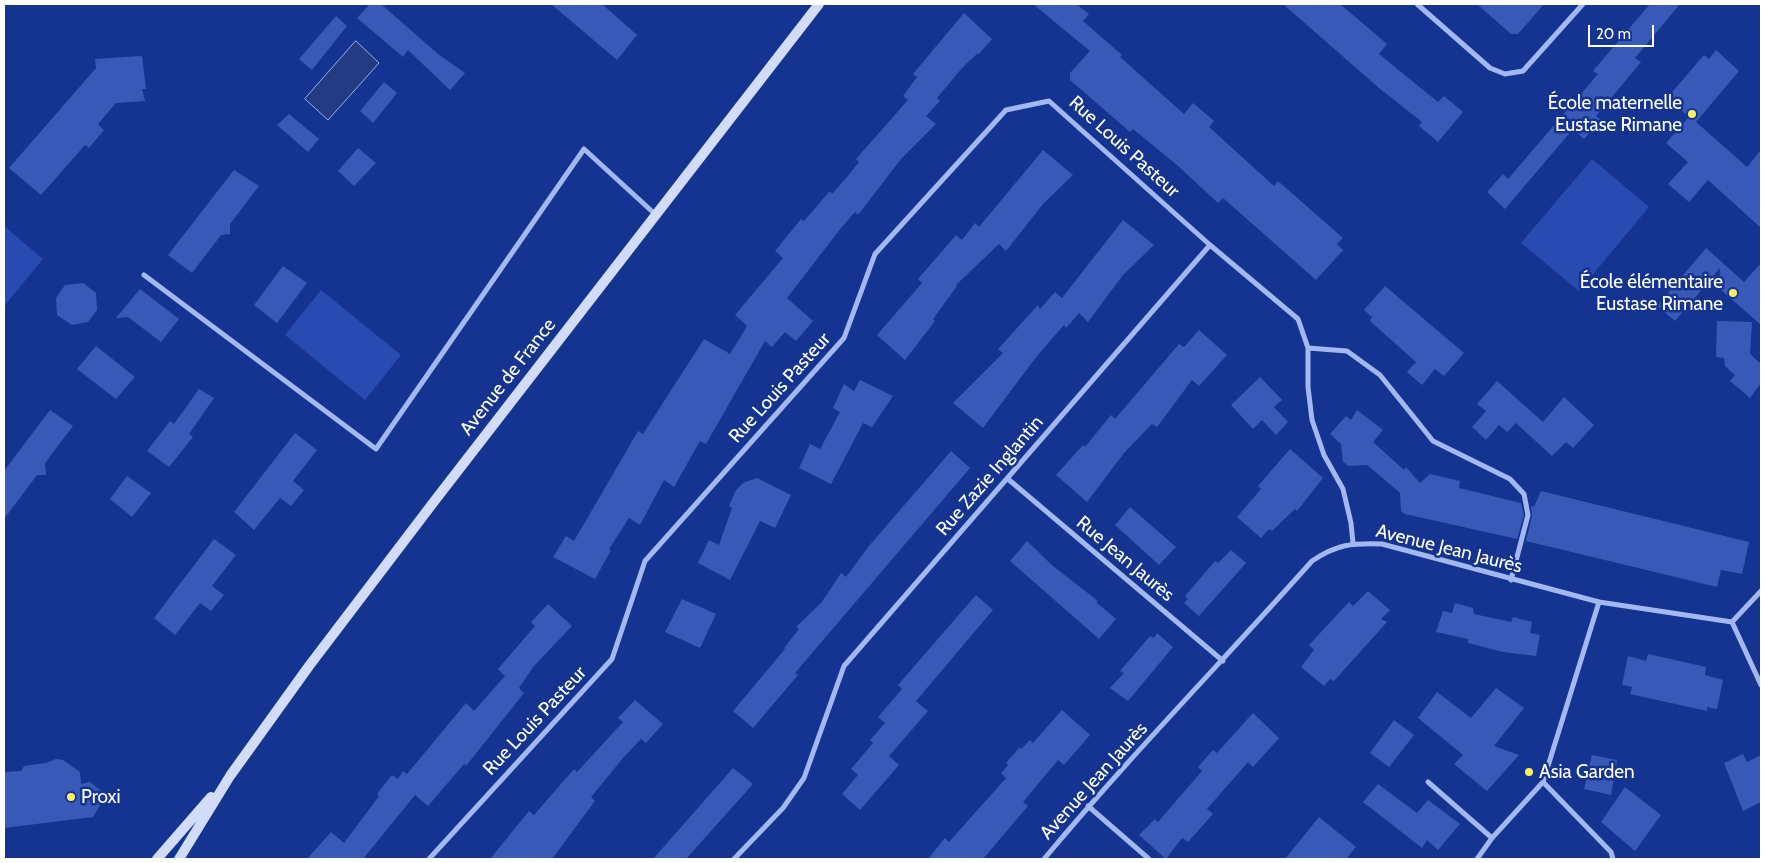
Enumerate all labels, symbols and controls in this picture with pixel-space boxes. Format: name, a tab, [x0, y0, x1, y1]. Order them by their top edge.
scale bar	[1590, 15, 1656, 47]
text: 20 m	[1596, 25, 1631, 43]
street label: Rue Louis Pasteur	[1064, 91, 1184, 203]
place label: École maternelle Eustase Rimane	[1548, 92, 1682, 136]
marker: École maternelle Eustase Rimane	[1686, 108, 1698, 120]
place label: École élémentaire Eustase Rimane	[1580, 271, 1723, 315]
marker: École élémentaire Eustase Rimane	[1727, 287, 1739, 299]
street label: Avenue de France	[455, 314, 561, 440]
street label: Rue Louis Pasteur	[724, 328, 836, 448]
street label: Rue Zazie Inglantin	[932, 411, 1048, 541]
street label: Rue Jean Jaurès	[1071, 512, 1179, 606]
street label: Avenue Jean Jaurès	[1374, 520, 1524, 578]
street label: Rue Louis Pasteur	[479, 662, 591, 780]
street label: Avenue Jean Jaurès	[1035, 718, 1153, 844]
place label: Asia Garden	[1539, 761, 1635, 783]
marker: Asia Garden	[1523, 766, 1535, 778]
place label: Proxi	[81, 786, 121, 808]
marker: Proxi	[65, 791, 77, 803]

